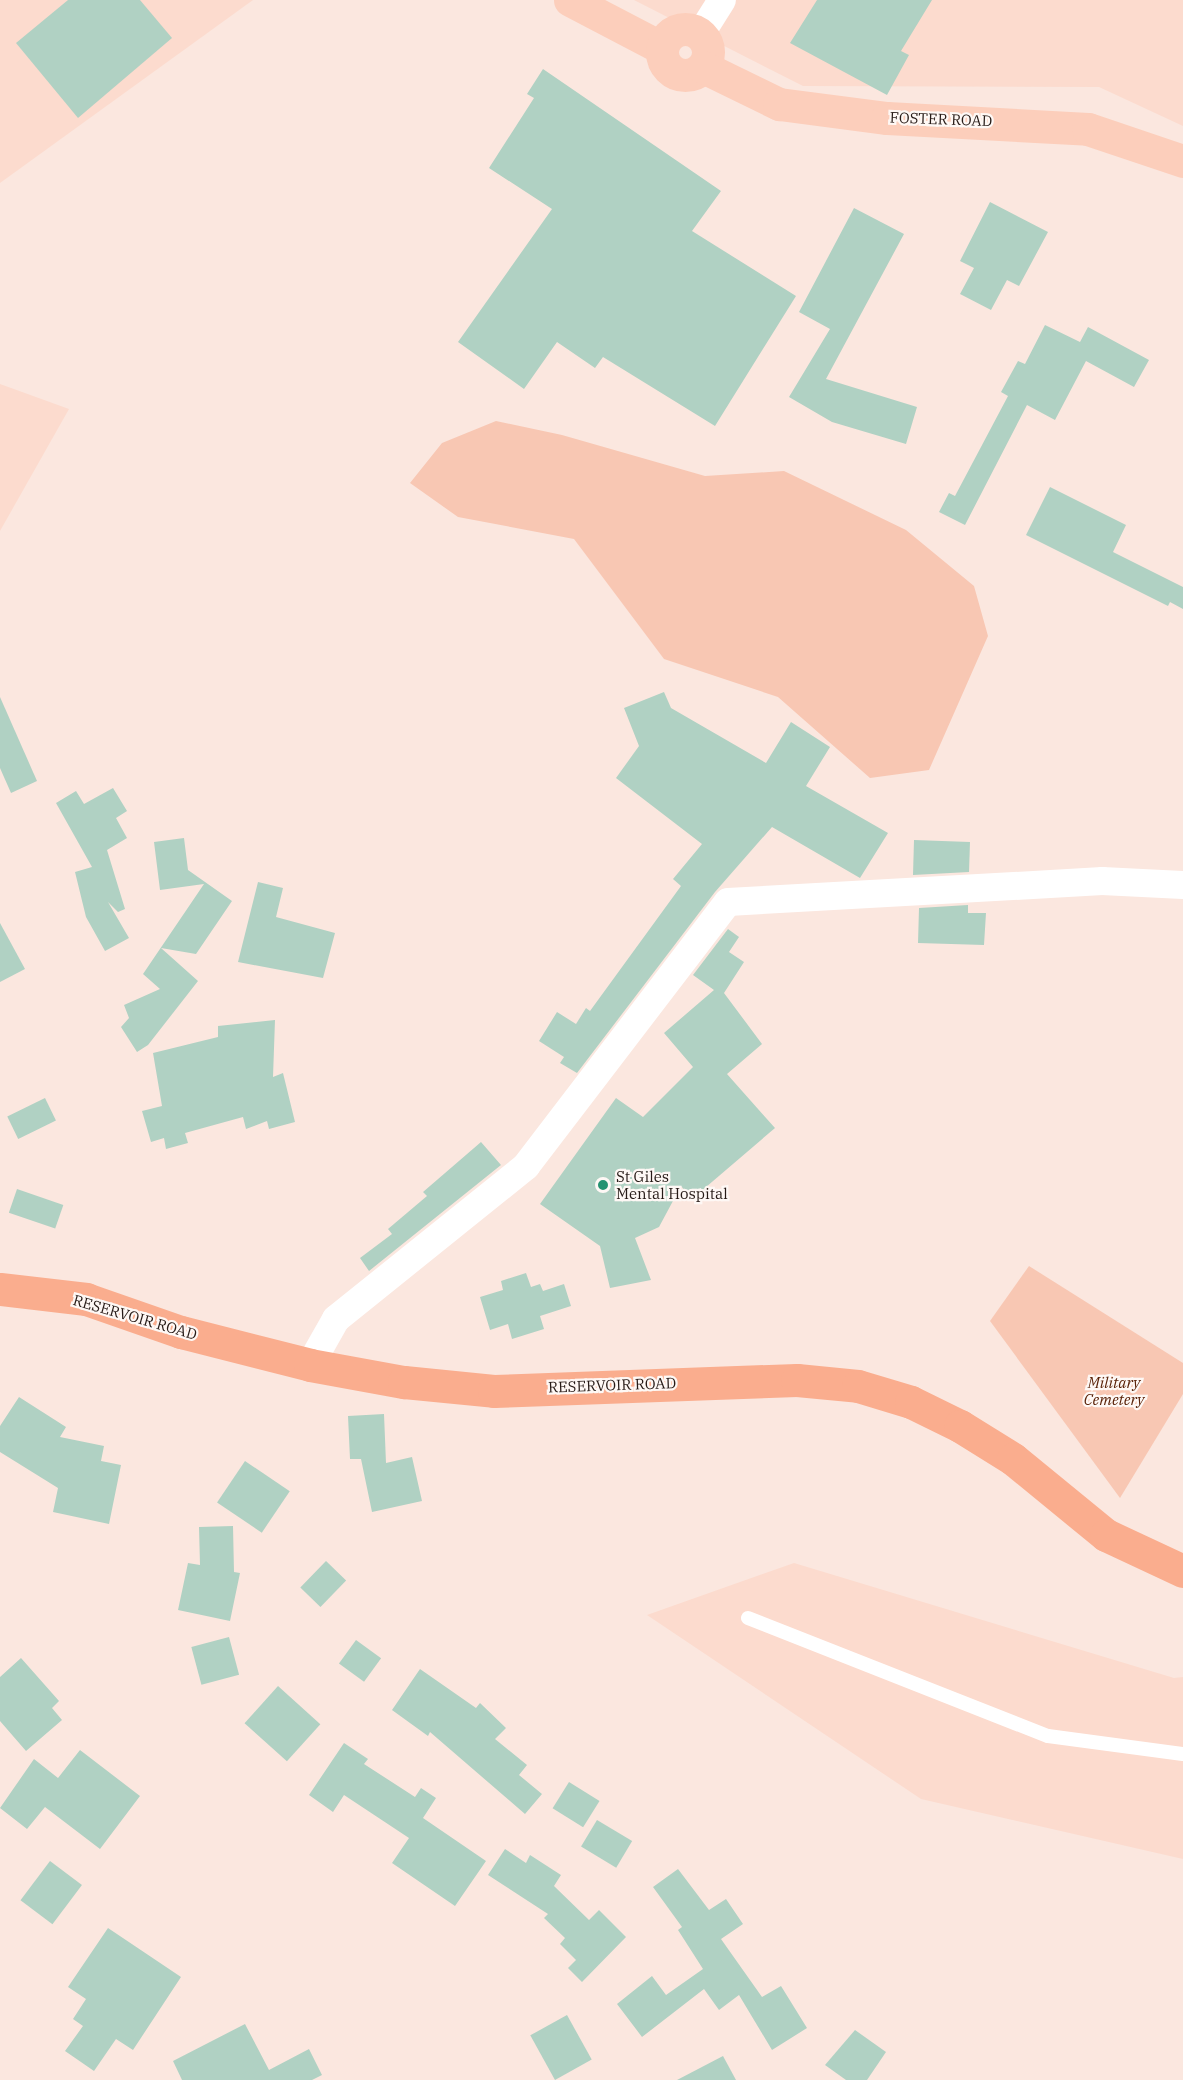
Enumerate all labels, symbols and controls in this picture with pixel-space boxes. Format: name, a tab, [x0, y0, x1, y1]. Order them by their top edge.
street label: FOSTER ROAD	[889, 108, 993, 130]
place label: St Giles Mental Hospital	[616, 1167, 728, 1202]
marker: St Giles Mental Hospital	[594, 1176, 612, 1194]
street label: RESERVOIR ROAD	[71, 1291, 199, 1343]
park label: Military Cemetery	[1084, 1373, 1144, 1408]
street label: RESERVOIR ROAD	[548, 1374, 676, 1396]

